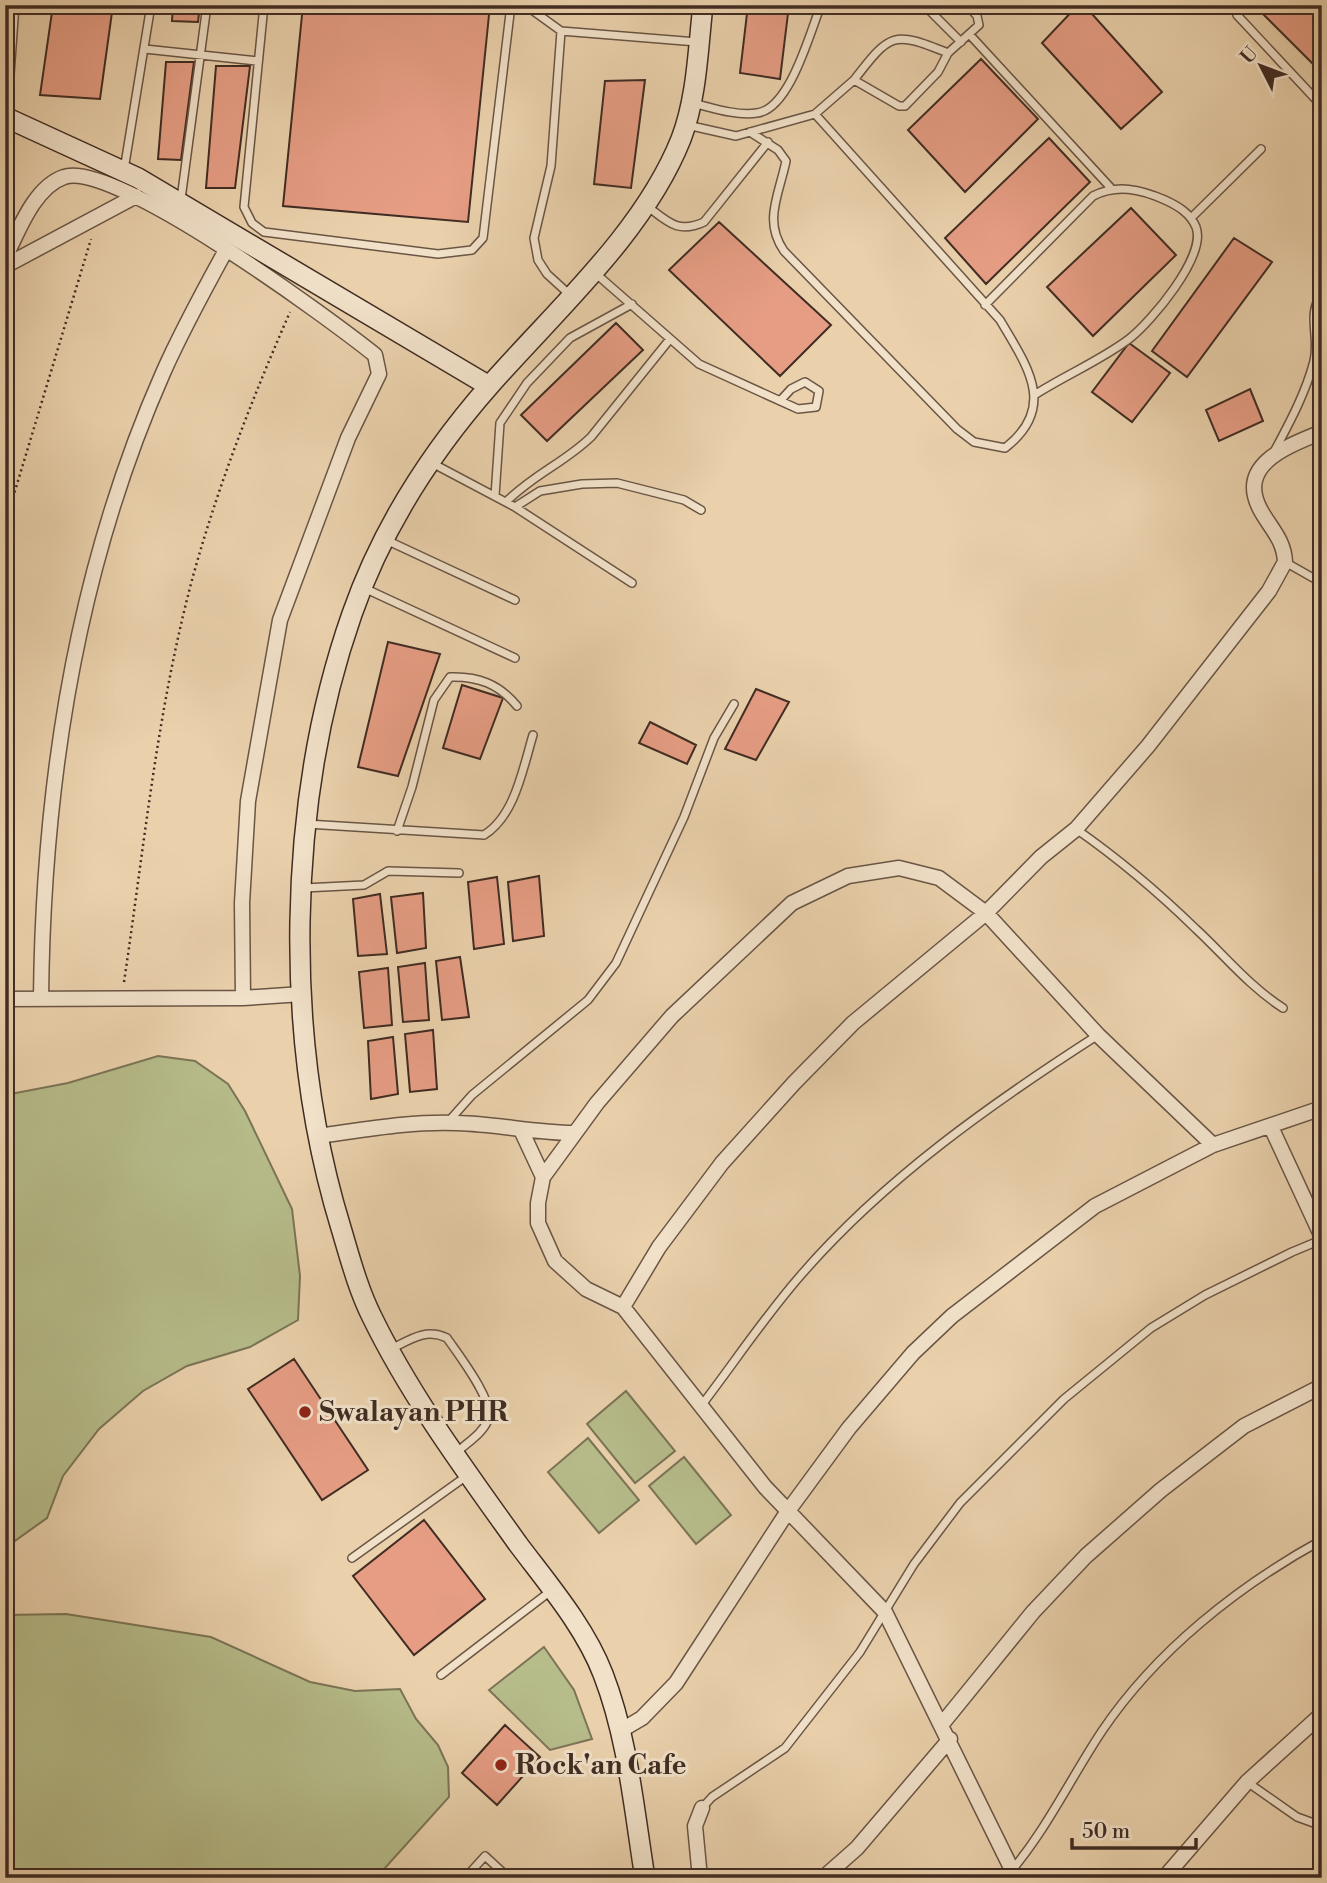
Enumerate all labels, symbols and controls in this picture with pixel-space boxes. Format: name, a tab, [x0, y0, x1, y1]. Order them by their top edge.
north arrow	[1226, 32, 1296, 102]
text: U	[1235, 42, 1263, 69]
place label: Swalayan PHR	[319, 1395, 510, 1430]
marker: Swalayan PHR	[297, 1404, 313, 1420]
place label: Rock'an Cafe	[515, 1748, 687, 1783]
marker: Rock'an Cafe	[493, 1757, 509, 1773]
scale bar	[1072, 1806, 1196, 1850]
text: 50 m	[1082, 1819, 1130, 1845]

